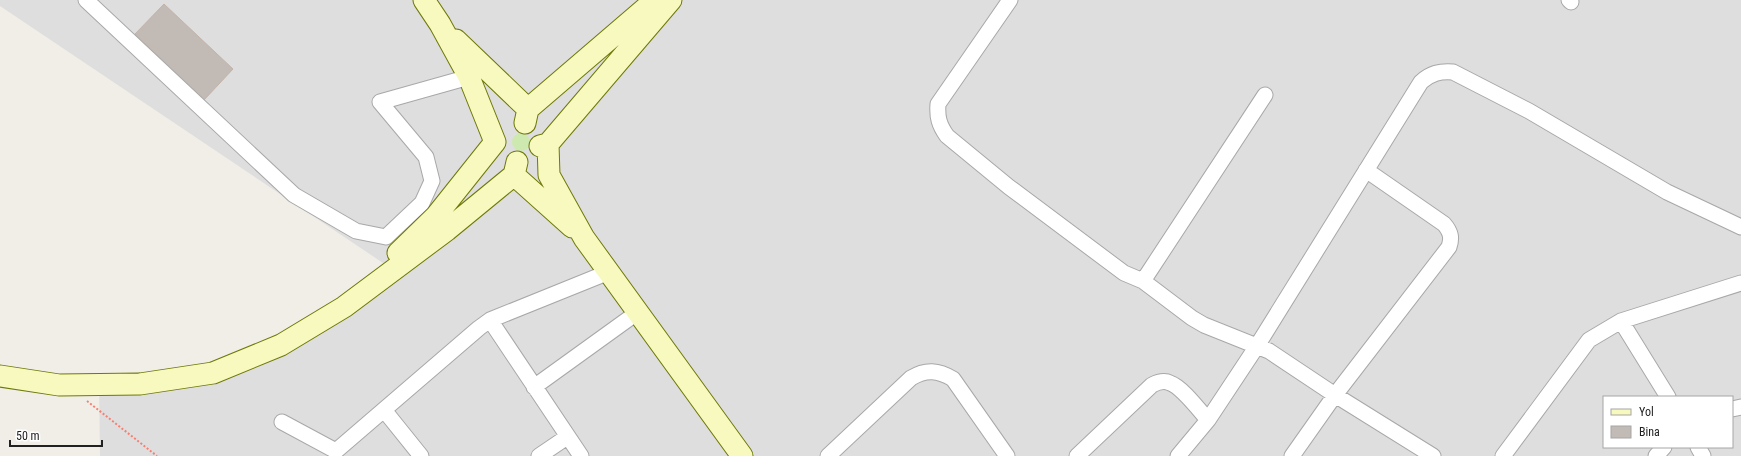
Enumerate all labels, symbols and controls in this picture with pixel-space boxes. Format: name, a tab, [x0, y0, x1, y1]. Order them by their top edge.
legend	[1603, 396, 1733, 448]
text: Yol	[1639, 405, 1654, 419]
scale bar	[10, 422, 102, 448]
text: Bina	[1639, 425, 1660, 439]
text: 50 m	[16, 429, 40, 443]

